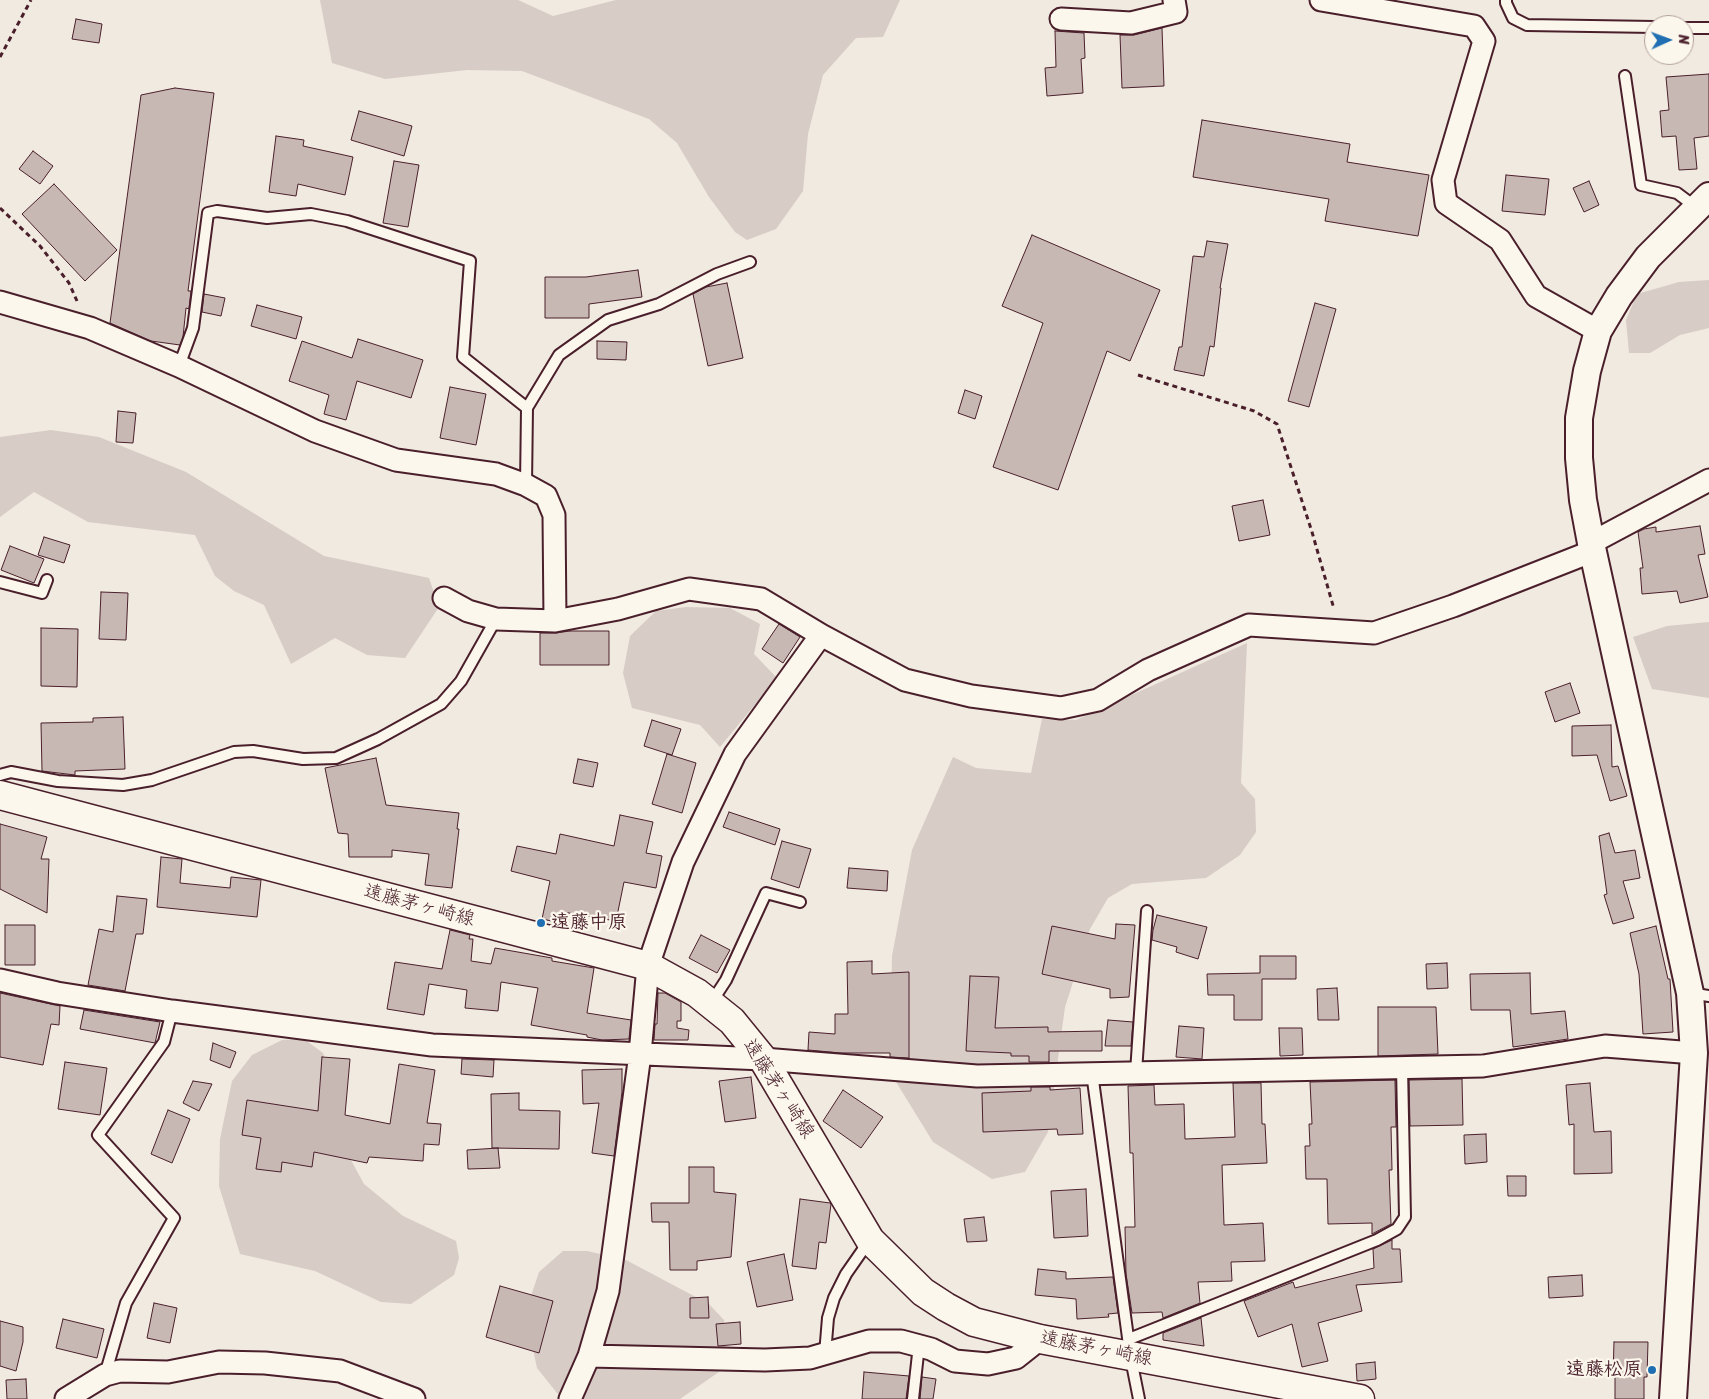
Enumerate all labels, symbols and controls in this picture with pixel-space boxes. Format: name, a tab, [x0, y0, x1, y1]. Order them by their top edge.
north arrow	[1644, 15, 1694, 65]
text: N	[1671, 34, 1696, 45]
street label: 遠藤茅ヶ崎線	[361, 880, 477, 932]
place label: 遠藤中原	[551, 912, 627, 934]
marker: 遠藤中原	[535, 917, 547, 929]
street label: 遠藤茅ヶ崎線	[737, 1035, 819, 1143]
street label: 遠藤茅ヶ崎線	[1038, 1327, 1154, 1371]
place label: 遠藤松原	[1566, 1359, 1642, 1381]
marker: 遠藤松原	[1646, 1364, 1658, 1376]

